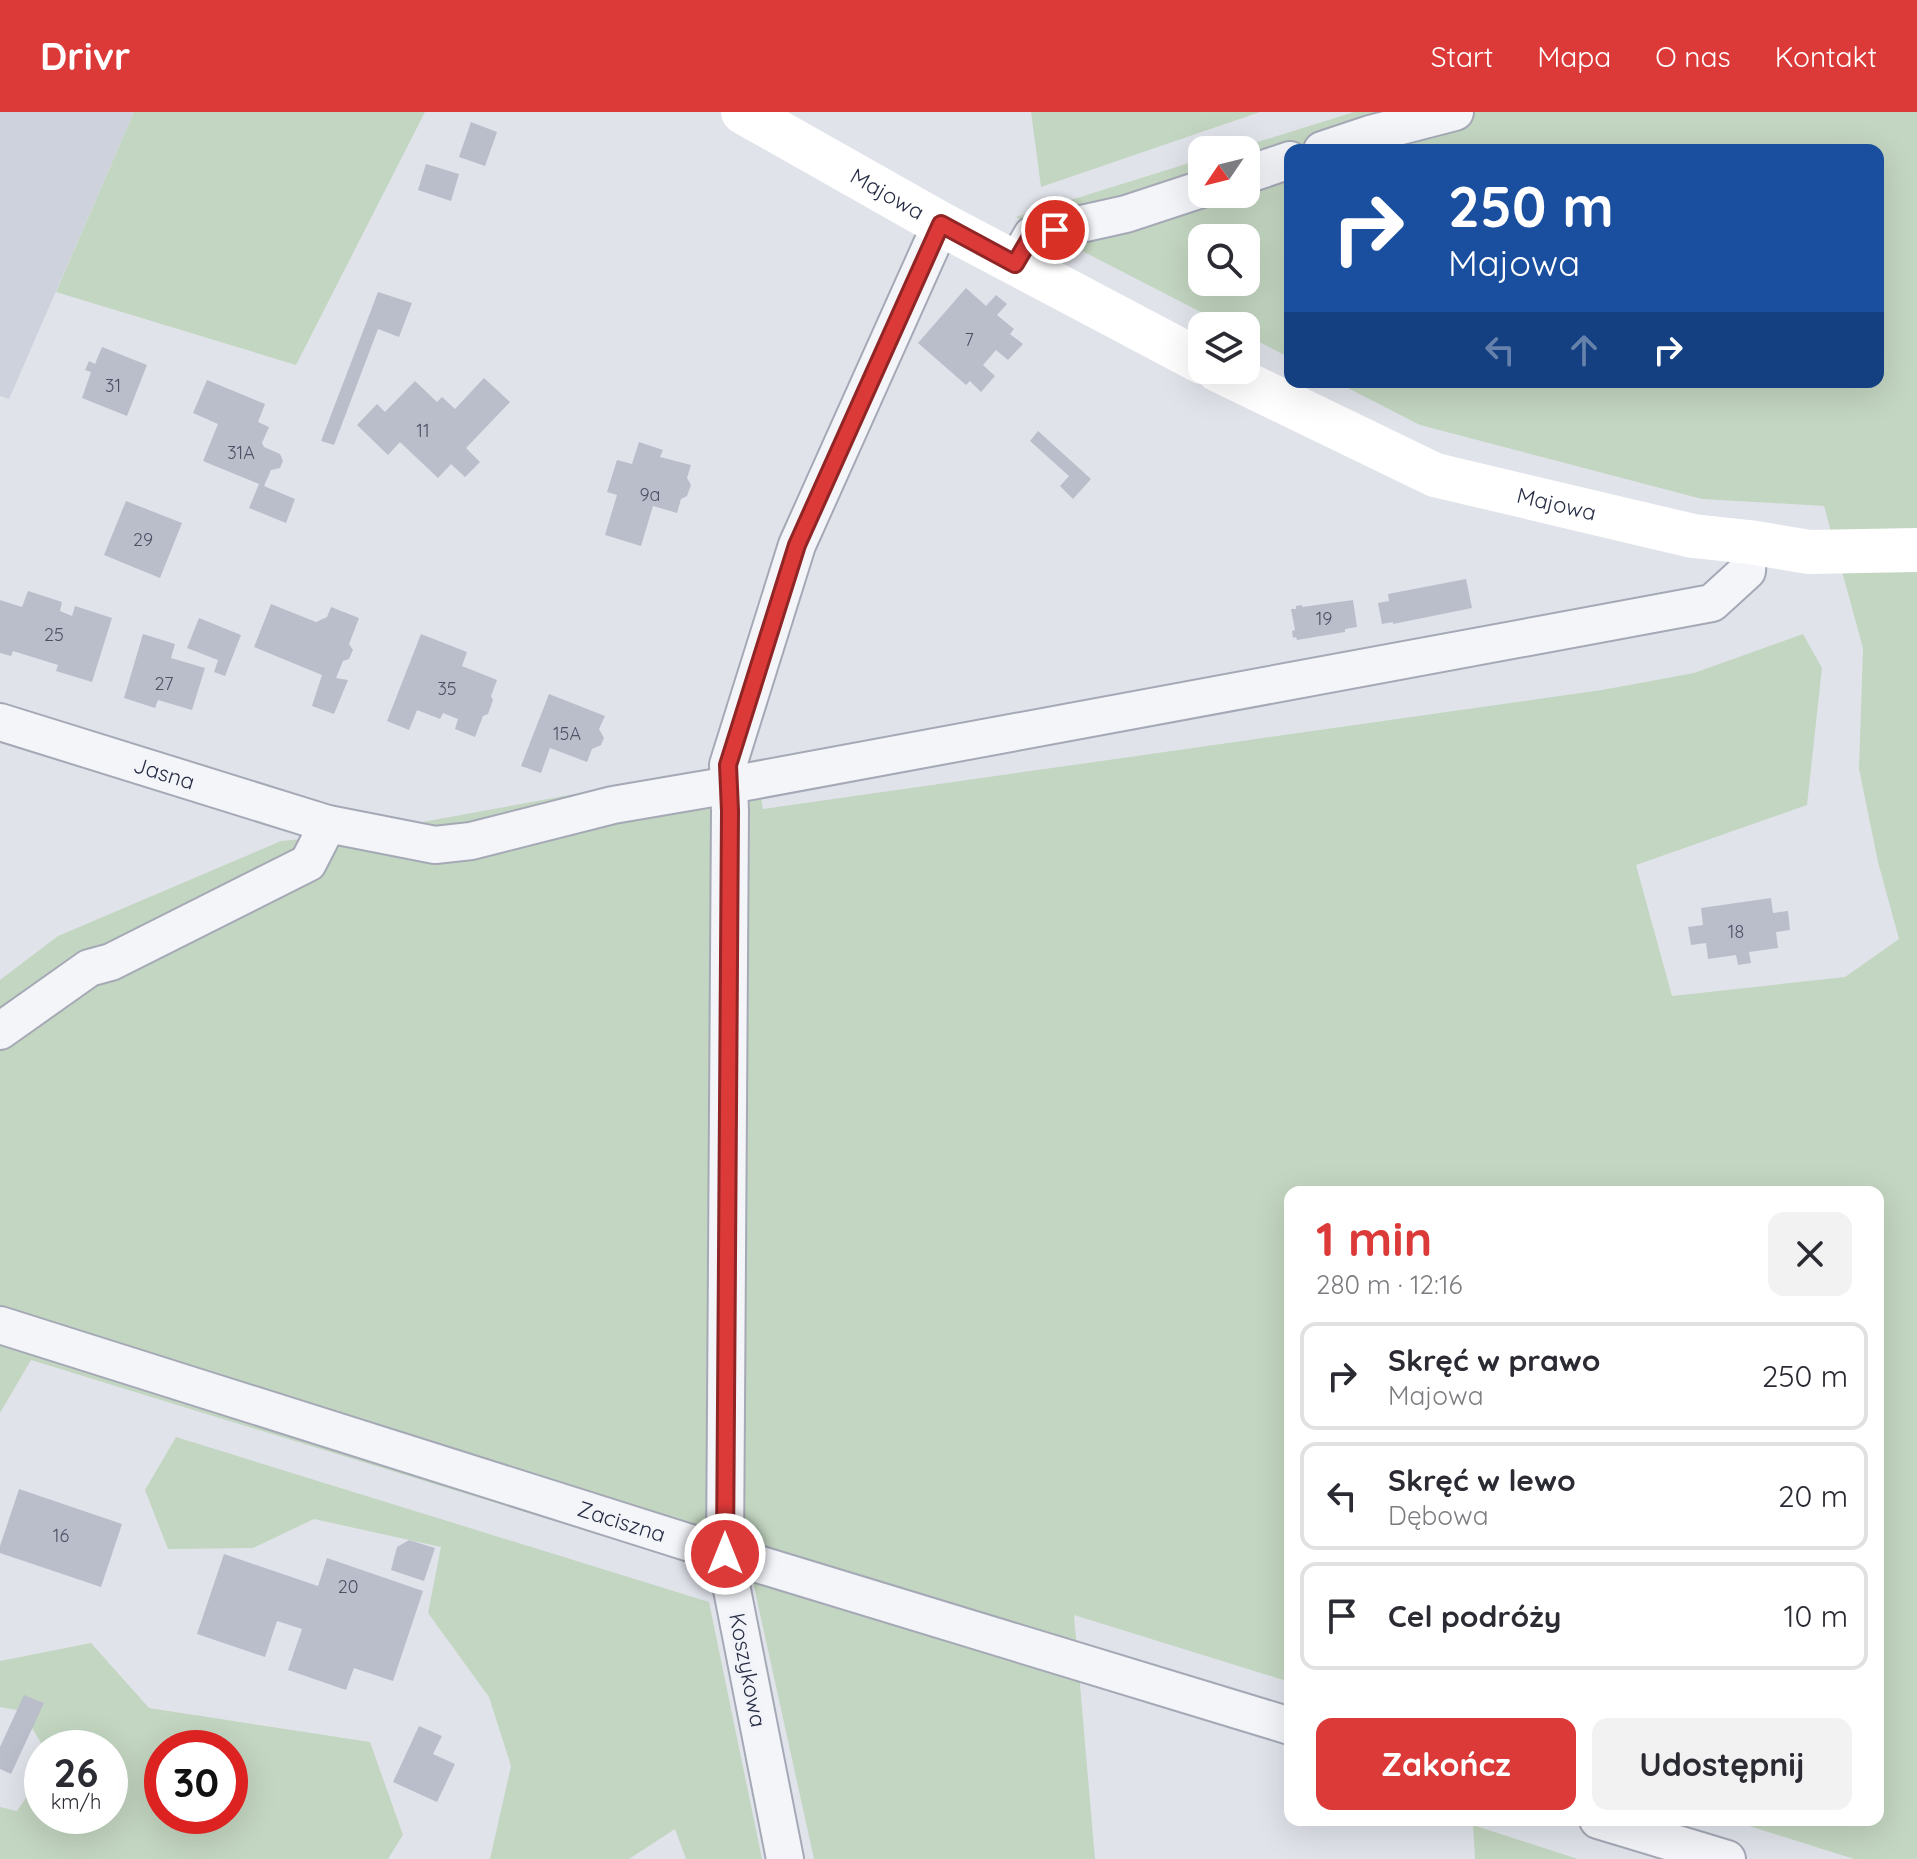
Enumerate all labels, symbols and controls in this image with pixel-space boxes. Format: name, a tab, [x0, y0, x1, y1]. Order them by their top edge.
text: Drivr	[40, 32, 130, 80]
text: Start	[1431, 39, 1493, 74]
text: Mapa	[1537, 39, 1611, 74]
text: O nas	[1655, 39, 1731, 74]
text: Kontakt	[1775, 39, 1877, 74]
north arrow	[1188, 136, 1260, 208]
map controls	[1188, 136, 1260, 384]
street label: Majowa	[845, 162, 930, 226]
text: 250 m	[1448, 171, 1614, 241]
icon: right	[1316, 176, 1420, 280]
pin	[1021, 196, 1089, 264]
icon: arrive	[1033, 208, 1077, 252]
button: search	[1188, 224, 1260, 296]
text: Majowa	[1448, 240, 1580, 285]
button: layers	[1188, 312, 1260, 384]
house number: 7	[964, 328, 974, 351]
icon: left	[1478, 328, 1522, 372]
icon: ahead	[1562, 328, 1606, 372]
icon: right	[1646, 328, 1690, 372]
house number: 31	[105, 374, 121, 397]
house number: 11	[416, 419, 430, 442]
house number: 31A	[227, 441, 255, 464]
street label: Majowa	[1514, 481, 1599, 527]
house number: 9a	[640, 483, 660, 506]
house number: 29	[133, 528, 153, 551]
house number: 19	[1316, 607, 1332, 630]
house number: 25	[44, 623, 64, 646]
house number: 27	[155, 672, 173, 695]
house number: 35	[437, 677, 457, 700]
house number: 15A	[553, 722, 581, 745]
street label: Jasna	[130, 750, 198, 796]
house number: 18	[1728, 920, 1744, 943]
text: 1 min	[1316, 1208, 1432, 1268]
button: close	[1768, 1212, 1852, 1296]
text: 280 m · 12:16	[1316, 1268, 1462, 1301]
text: Skręć w prawo	[1388, 1341, 1600, 1379]
icon: right	[1320, 1354, 1364, 1398]
text: 250 m	[1762, 1357, 1848, 1395]
text: Majowa	[1388, 1379, 1483, 1412]
text: Skręć w lewo	[1388, 1461, 1576, 1499]
icon: left	[1320, 1474, 1364, 1518]
text: 20 m	[1778, 1477, 1848, 1515]
street label: Zaciszna	[574, 1494, 669, 1548]
text: Dębowa	[1388, 1499, 1488, 1532]
position arrow	[683, 1512, 767, 1596]
house number: 16	[53, 1524, 69, 1547]
house number: 20	[338, 1575, 358, 1598]
icon: arrive	[1320, 1594, 1364, 1638]
text: Cel podróży	[1388, 1597, 1561, 1635]
text: 10 m	[1784, 1597, 1848, 1635]
street label: Koszykowa	[723, 1611, 773, 1729]
button: Zakończ	[1316, 1718, 1576, 1810]
button: Udostępnij	[1592, 1718, 1852, 1810]
speed limit sign: 30	[144, 1730, 248, 1834]
text: 26	[54, 1747, 98, 1797]
text: km/h	[51, 1789, 101, 1814]

